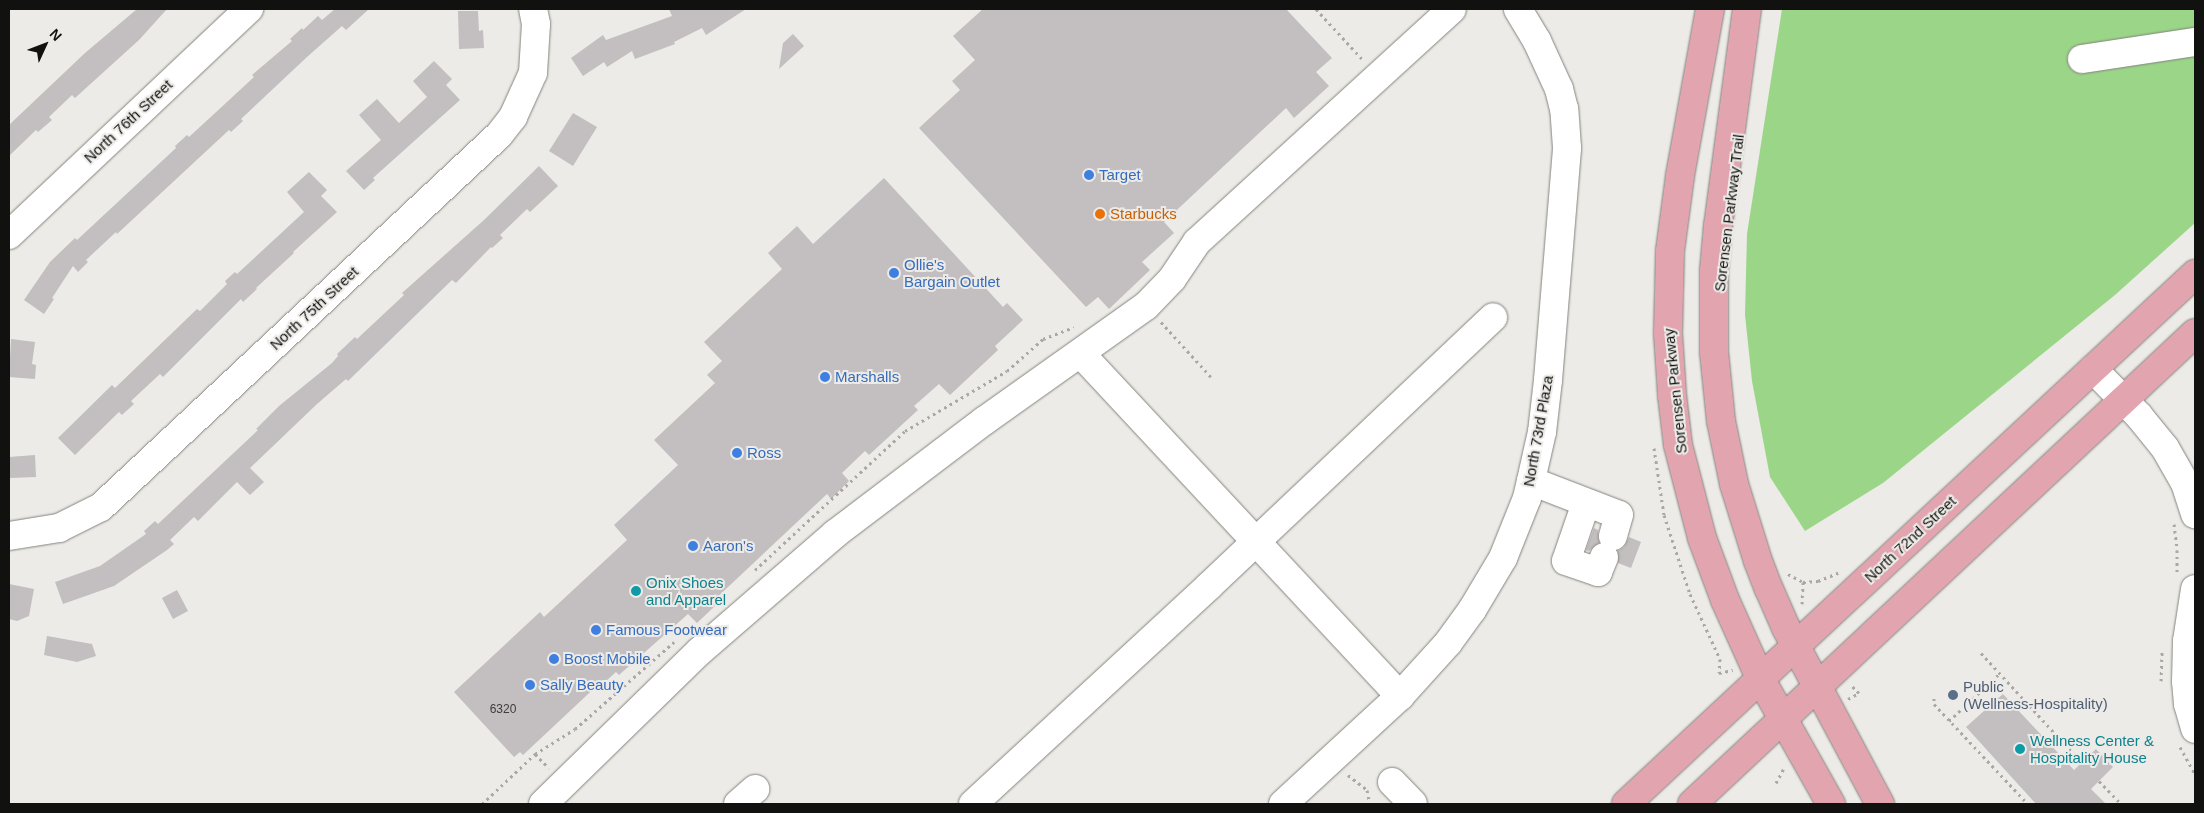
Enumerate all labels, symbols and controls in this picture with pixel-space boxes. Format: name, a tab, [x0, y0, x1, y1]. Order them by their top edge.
north arrow	[20, 20, 70, 70]
text: N	[47, 26, 65, 44]
street label: North 76th Street	[80, 75, 176, 167]
street label: Sorensen Parkway Trail	[1710, 133, 1748, 293]
place label: Target	[1099, 166, 1141, 184]
marker: Target	[1083, 169, 1095, 181]
place label: Starbucks	[1110, 205, 1177, 223]
marker: Starbucks	[1094, 208, 1106, 220]
place label: Ollie's Bargain Outlet	[904, 255, 1000, 290]
street label: North 75th Street	[266, 262, 362, 354]
marker: Ollie's Bargain Outlet	[888, 267, 900, 279]
street label: Sorensen Parkway	[1659, 327, 1691, 455]
place label: Marshalls	[835, 368, 899, 386]
marker: Marshalls	[819, 371, 831, 383]
street label: North 73rd Plaza	[1519, 374, 1557, 488]
place label: Ross	[747, 444, 781, 462]
marker: Ross	[731, 447, 743, 459]
street label: North 72nd Street	[1861, 492, 1959, 586]
place label: Aaron's	[703, 537, 753, 555]
marker: Aaron's	[687, 540, 699, 552]
place label: Onix Shoes and Apparel	[646, 573, 727, 608]
marker: Onix Shoes and Apparel	[630, 585, 642, 597]
place label: Famous Footwear	[606, 621, 727, 639]
marker: Famous Footwear	[590, 624, 602, 636]
place label: Boost Mobile	[564, 650, 651, 668]
marker: Boost Mobile	[548, 653, 560, 665]
place label: Sally Beauty	[540, 676, 623, 694]
place label: Public (Wellness-Hospitality)	[1963, 677, 2108, 712]
marker: Sally Beauty	[524, 679, 536, 691]
marker: Public (Wellness-Hospitality)	[1947, 689, 1959, 701]
house number: 6320	[490, 703, 516, 717]
place label: Wellness Center & Hospitality House	[2030, 731, 2154, 766]
marker: Wellness Center & Hospitality House	[2014, 743, 2026, 755]

